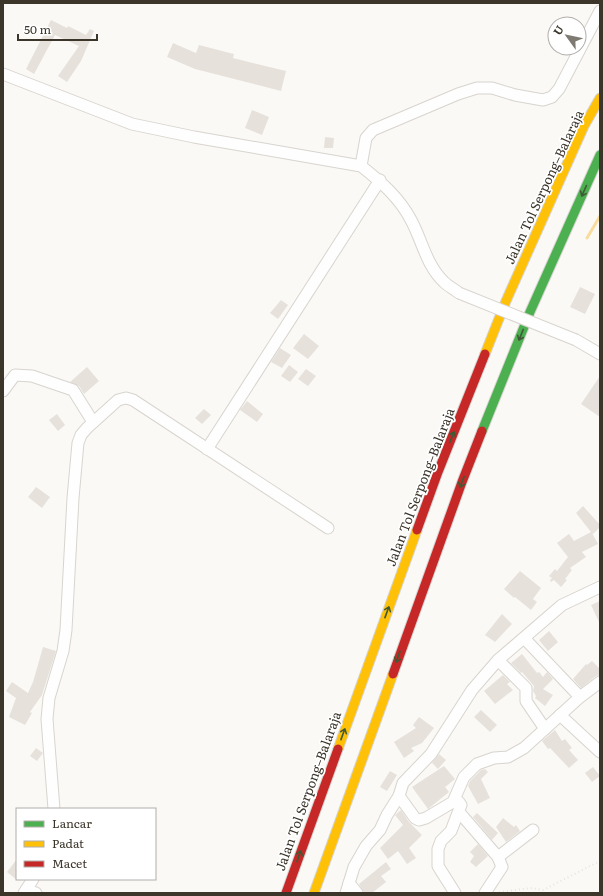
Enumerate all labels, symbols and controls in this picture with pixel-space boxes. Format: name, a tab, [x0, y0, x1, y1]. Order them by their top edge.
scale bar	[18, 16, 97, 42]
north arrow	[547, 16, 587, 56]
text: 50 m	[24, 20, 51, 38]
text: U	[549, 22, 567, 38]
street label: Jalan Tol Serpong–Balaraja	[499, 107, 588, 267]
one-way arrow	[580, 184, 587, 196]
one-way arrow	[516, 329, 524, 341]
street label: Jalan Tol Serpong–Balaraja	[381, 405, 459, 569]
one-way arrow	[448, 432, 456, 444]
one-way arrow	[458, 476, 466, 488]
one-way arrow	[383, 606, 391, 618]
one-way arrow	[394, 650, 401, 663]
street label: Jalan Tol Serpong–Balaraja	[270, 709, 345, 873]
one-way arrow	[339, 728, 347, 740]
legend	[16, 808, 156, 880]
text: Lancar	[52, 814, 92, 832]
text: Padat	[52, 834, 84, 852]
one-way arrow	[296, 850, 303, 863]
text: Macet	[52, 854, 87, 872]

